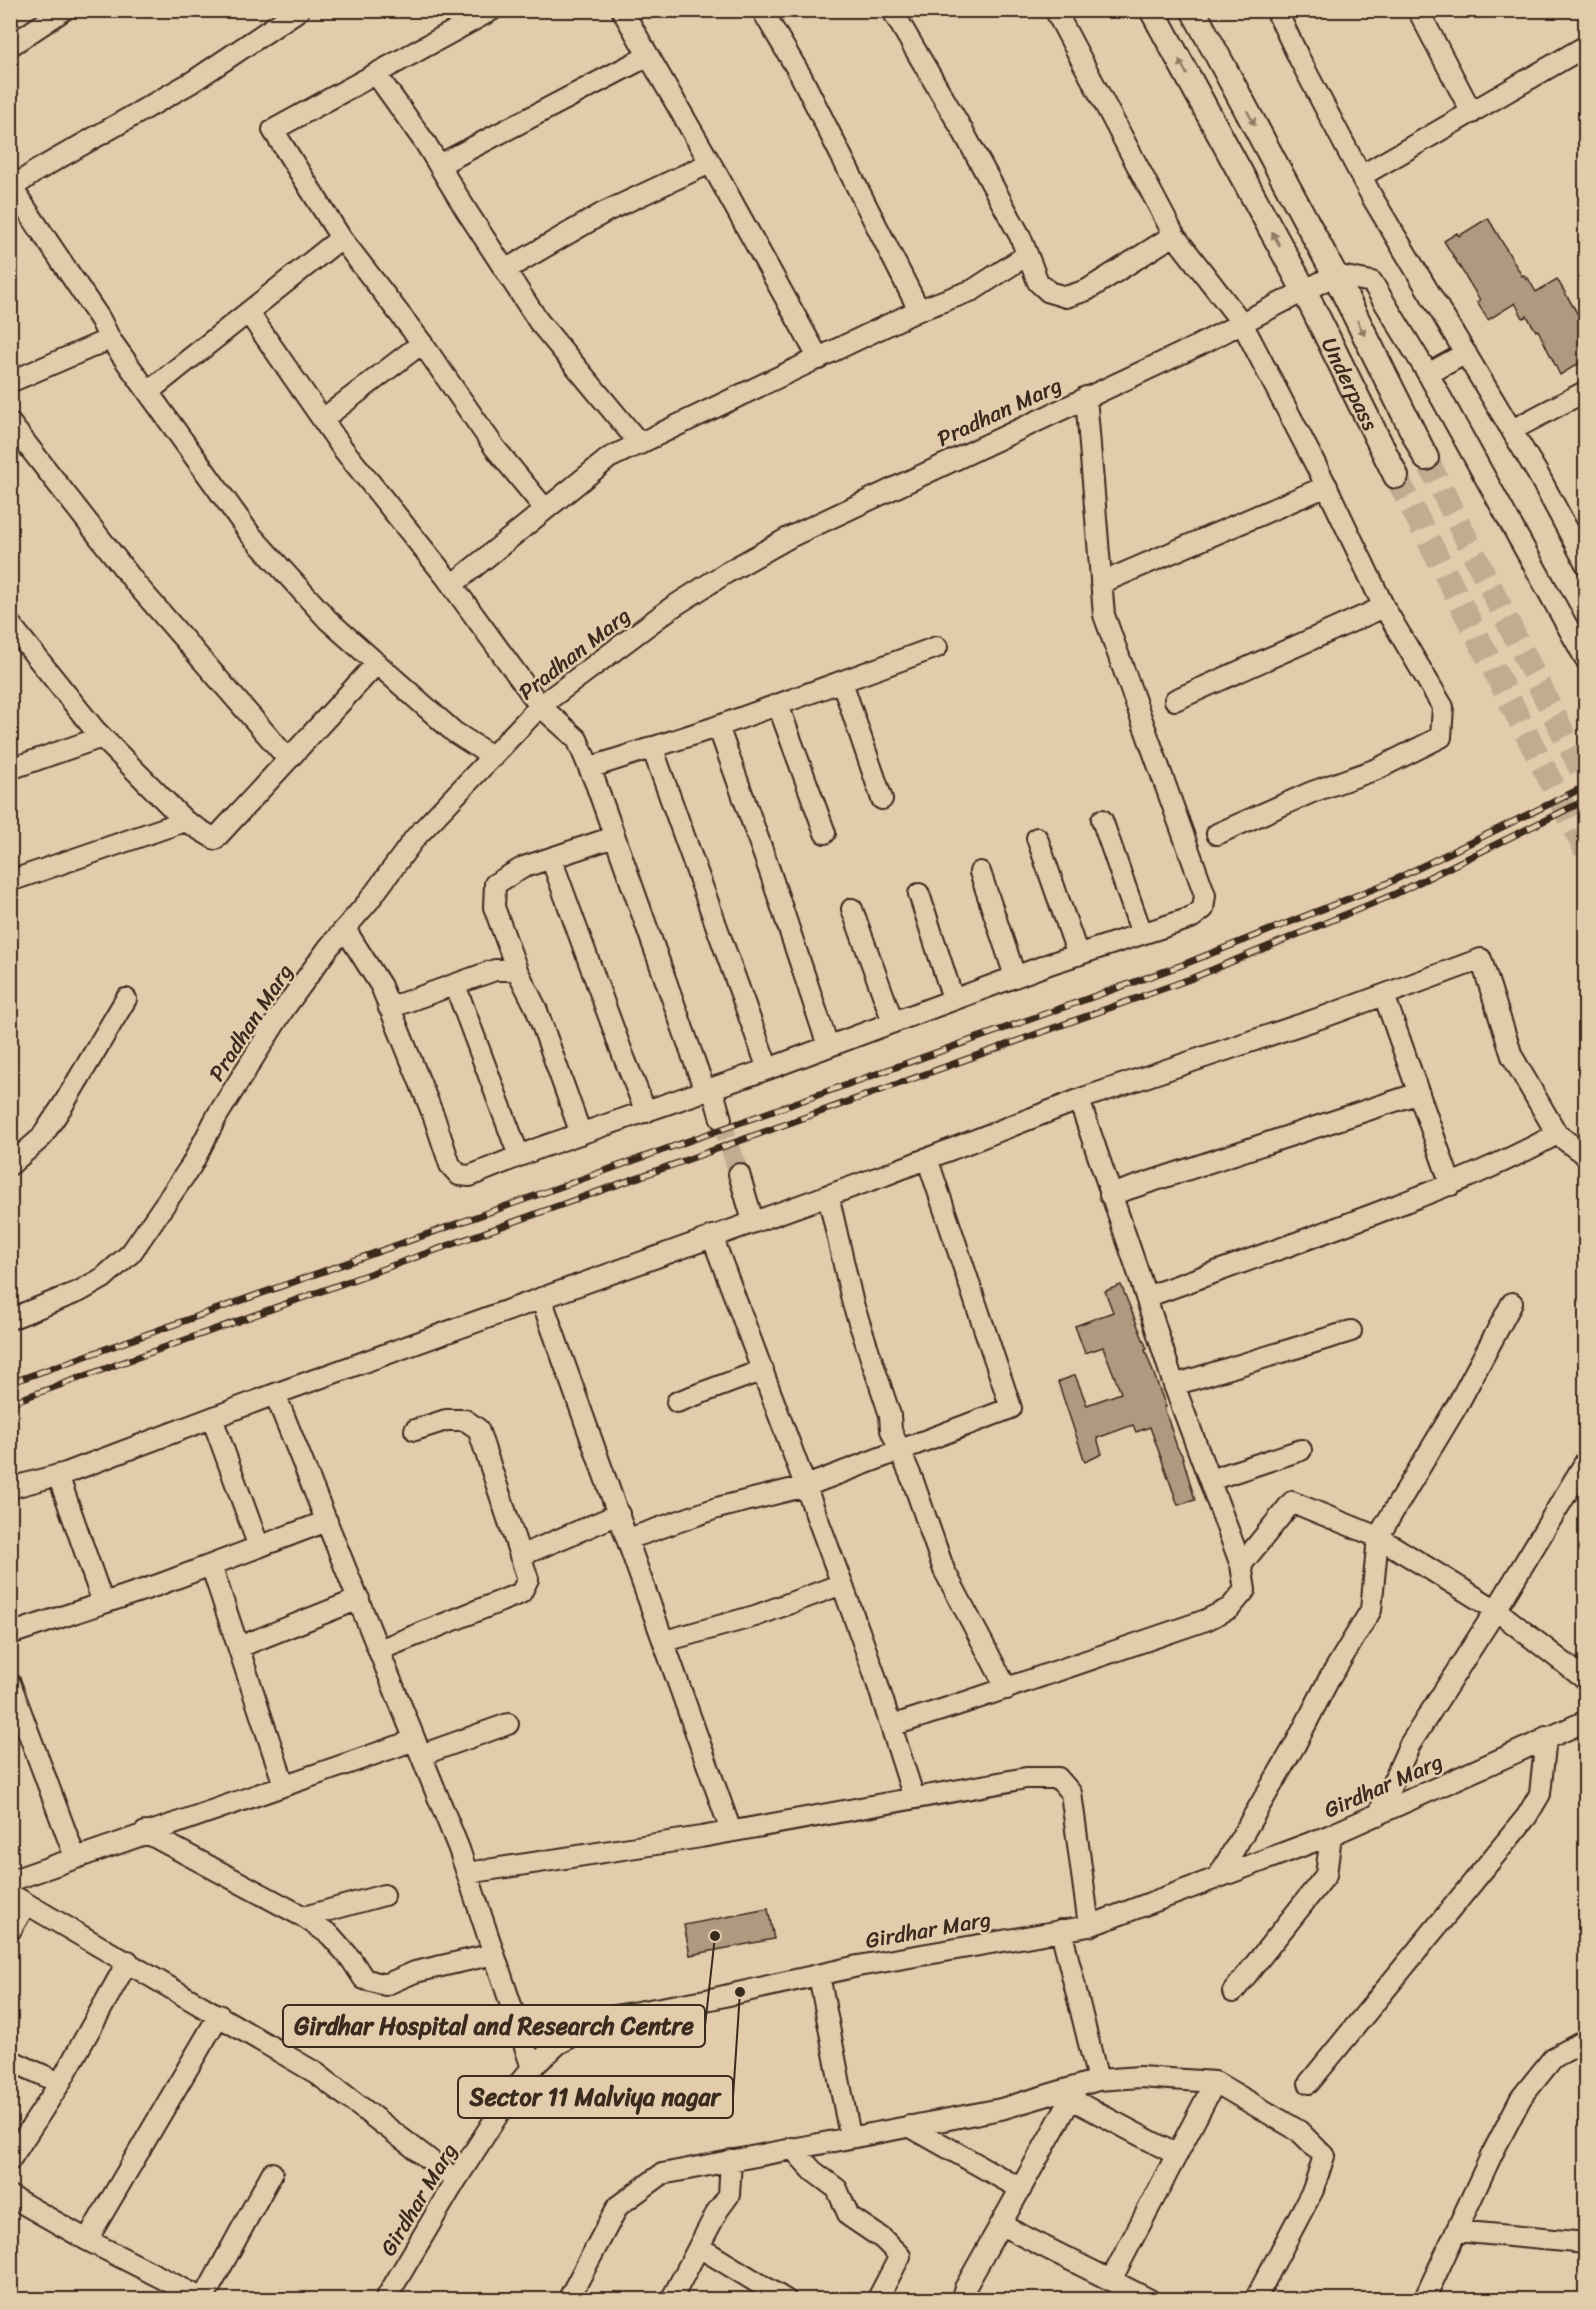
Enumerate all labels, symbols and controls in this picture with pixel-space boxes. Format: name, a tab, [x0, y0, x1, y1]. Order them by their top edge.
one-way arrow	[1178, 59, 1188, 76]
one-way arrow	[1246, 109, 1256, 126]
one-way arrow	[1271, 230, 1281, 247]
one-way arrow	[1356, 319, 1366, 336]
street label: Underpass	[1310, 330, 1390, 437]
street label: Pradhan Marg	[930, 365, 1068, 458]
street label: Pradhan Marg	[509, 597, 639, 710]
street label: Pradhan Marg	[197, 955, 303, 1089]
street label: Girdhar Marg	[1317, 1742, 1449, 1829]
street label: Girdhar Marg	[862, 1899, 994, 1960]
callout: Girdhar Hospital and Research Centre	[283, 2005, 705, 2047]
text: Girdhar Hospital and Research Centre	[294, 2005, 694, 2047]
callout: Sector 11 Malviya nagar	[458, 2076, 733, 2118]
text: Sector 11 Malviya nagar	[469, 2076, 723, 2118]
street label: Girdhar Marg	[369, 2135, 468, 2264]

